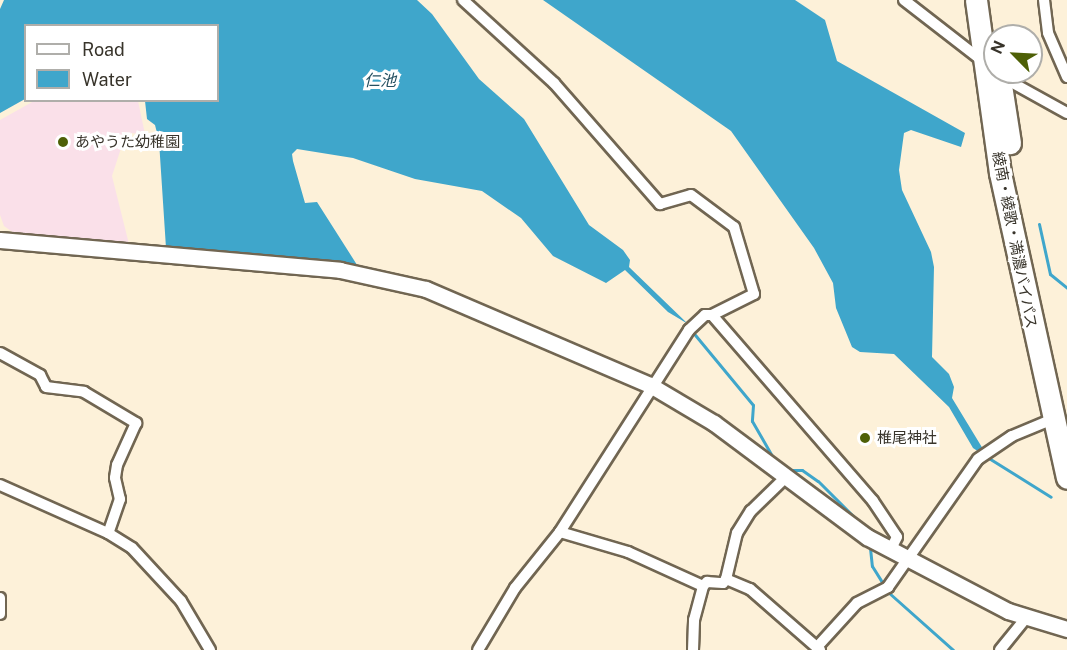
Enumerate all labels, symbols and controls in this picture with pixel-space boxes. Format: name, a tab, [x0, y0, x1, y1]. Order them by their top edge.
legend	[24, 24, 219, 102]
north arrow	[983, 24, 1043, 84]
text: N	[987, 38, 1009, 57]
text: Road	[82, 39, 125, 60]
text: Water	[82, 69, 132, 90]
water label: 仁池	[364, 71, 396, 91]
place label: あやうた幼稚園	[75, 133, 180, 151]
marker: あやうた幼稚園	[56, 135, 70, 149]
street label: 綾南・綾歌・満濃バイパス	[989, 150, 1041, 330]
place label: 椎尾神社	[877, 429, 937, 447]
marker: 椎尾神社	[858, 431, 872, 445]

